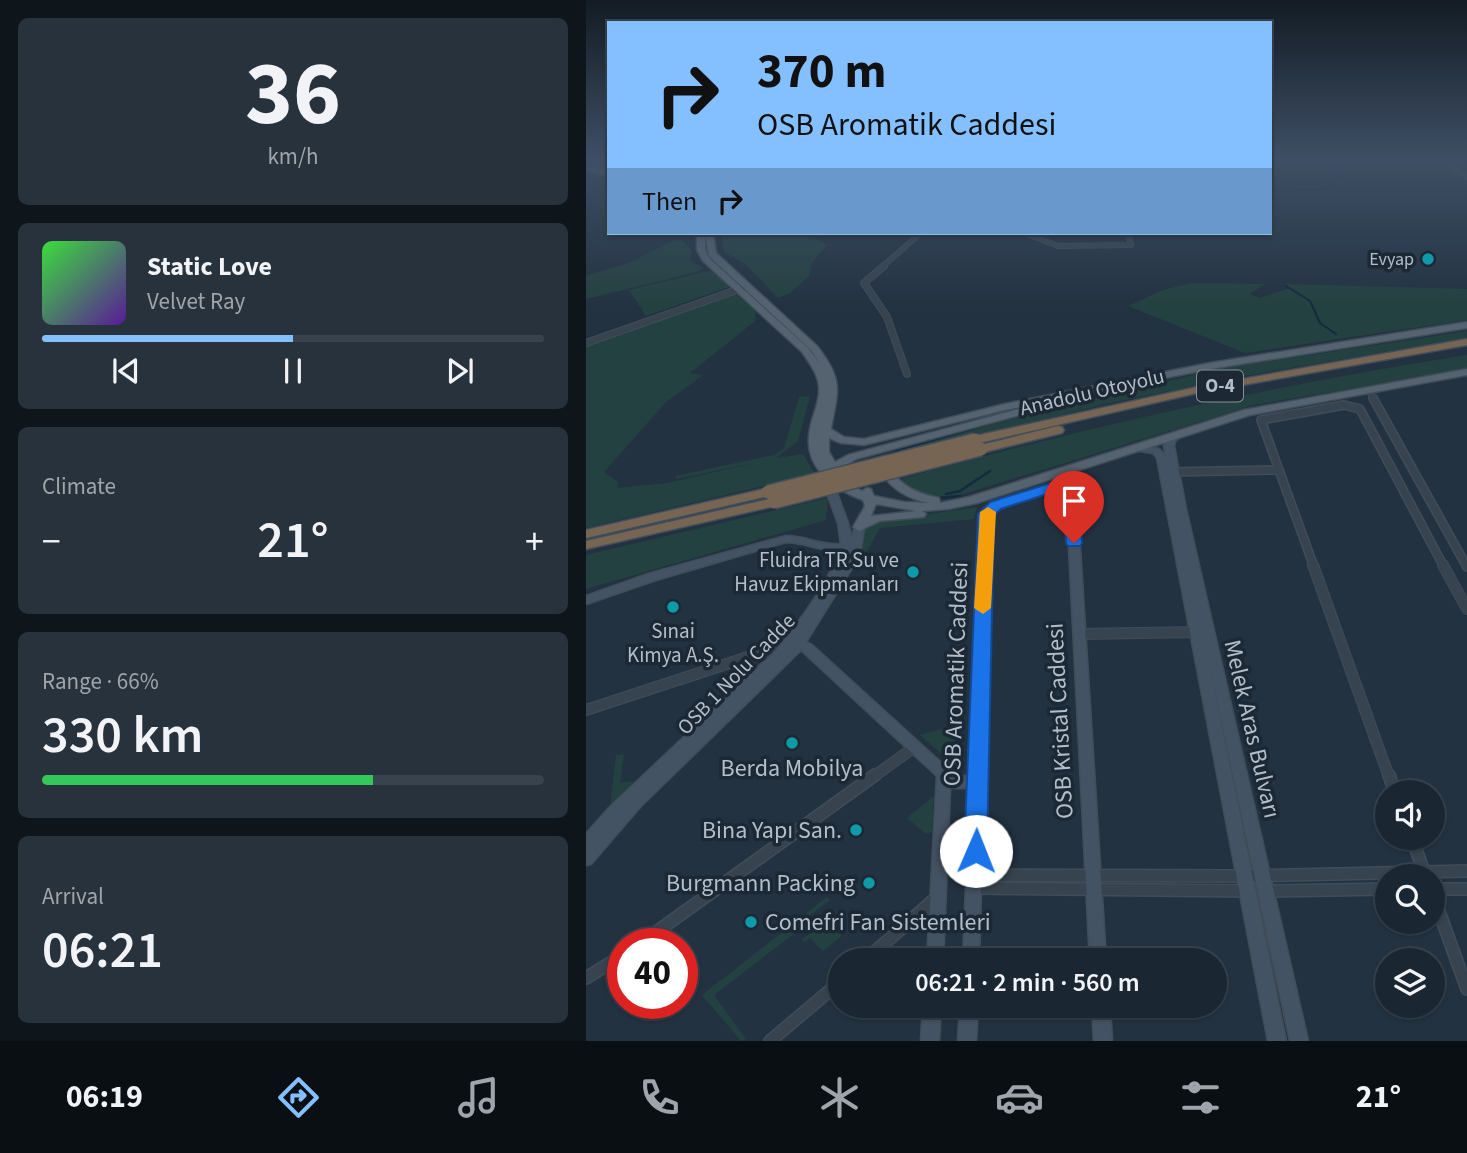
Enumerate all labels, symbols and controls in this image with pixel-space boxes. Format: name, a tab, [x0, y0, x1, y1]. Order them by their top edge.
text: 36	[245, 30, 341, 159]
text: 370 m	[757, 37, 886, 107]
icon: right	[642, 49, 733, 140]
text: OSB Aromatik Caddesi	[757, 102, 1056, 148]
text: km/h	[267, 140, 319, 173]
icon: right	[711, 182, 749, 220]
text: Then	[642, 183, 697, 220]
place label: Evyap	[1369, 247, 1414, 272]
text: Static Love	[147, 248, 272, 285]
marker: Evyap	[1420, 251, 1436, 267]
text: Velvet Ray	[147, 285, 245, 318]
icon: previous	[107, 352, 145, 390]
icon: pause	[274, 352, 312, 390]
icon: next	[441, 352, 479, 390]
street label: Anadolu Otoyolu	[1017, 361, 1167, 423]
road number: O-4	[1197, 370, 1243, 402]
text: Climate	[42, 470, 116, 503]
pin	[1044, 471, 1104, 543]
icon: arrive	[1055, 482, 1093, 520]
text: 21°	[257, 504, 329, 578]
text: −	[42, 515, 61, 569]
text: +	[525, 515, 544, 569]
place label: Fluidra TR Su ve Havuz Ekipmanları	[734, 545, 899, 599]
street label: OSB Aromatik Caddesi	[935, 561, 977, 787]
marker: Fluidra TR Su ve Havuz Ekipmanları	[905, 564, 921, 580]
marker: Sınai Kimya A.Ş.	[665, 599, 681, 615]
street label: OSB 1 Nolu Cadde	[670, 607, 802, 741]
place label: Sınai Kimya A.Ş.	[627, 616, 719, 670]
street label: OSB Kristal Caddesi	[1037, 622, 1083, 820]
street label: Melek Aras Bulvarı	[1214, 636, 1290, 822]
text: Range · 66%	[42, 665, 159, 698]
text: 330 km	[42, 699, 203, 773]
marker: Berda Mobilya	[784, 735, 800, 751]
place label: Berda Mobilya	[721, 751, 863, 786]
map controls	[1375, 780, 1445, 1018]
button: sound	[1375, 780, 1445, 850]
place label: Bina Yapı San.	[702, 813, 842, 848]
position arrow	[939, 814, 1013, 888]
marker: Bina Yapı San.	[848, 822, 864, 838]
button: search	[1375, 864, 1445, 934]
place label: Burgmann Packing	[666, 866, 855, 901]
marker: Burgmann Packing	[861, 875, 877, 891]
text: Arrival	[42, 880, 104, 913]
place label: Comefri Fan Sistemleri	[765, 905, 991, 940]
text: 06:21	[42, 914, 163, 988]
marker: Comefri Fan Sistemleri	[743, 914, 759, 930]
speed limit sign: 40	[607, 928, 698, 1019]
button: layers	[1375, 948, 1445, 1018]
text: 06:21 · 2 min · 560 m	[915, 964, 1140, 1001]
icon: directions	[274, 1073, 323, 1122]
icon: music	[454, 1073, 503, 1122]
icon: phone	[635, 1073, 684, 1122]
icon: climate	[815, 1073, 864, 1122]
icon: car	[995, 1073, 1044, 1122]
icon: filters	[1176, 1073, 1225, 1122]
text: 06:19	[66, 1074, 143, 1120]
text: 21°	[1356, 1074, 1401, 1120]

